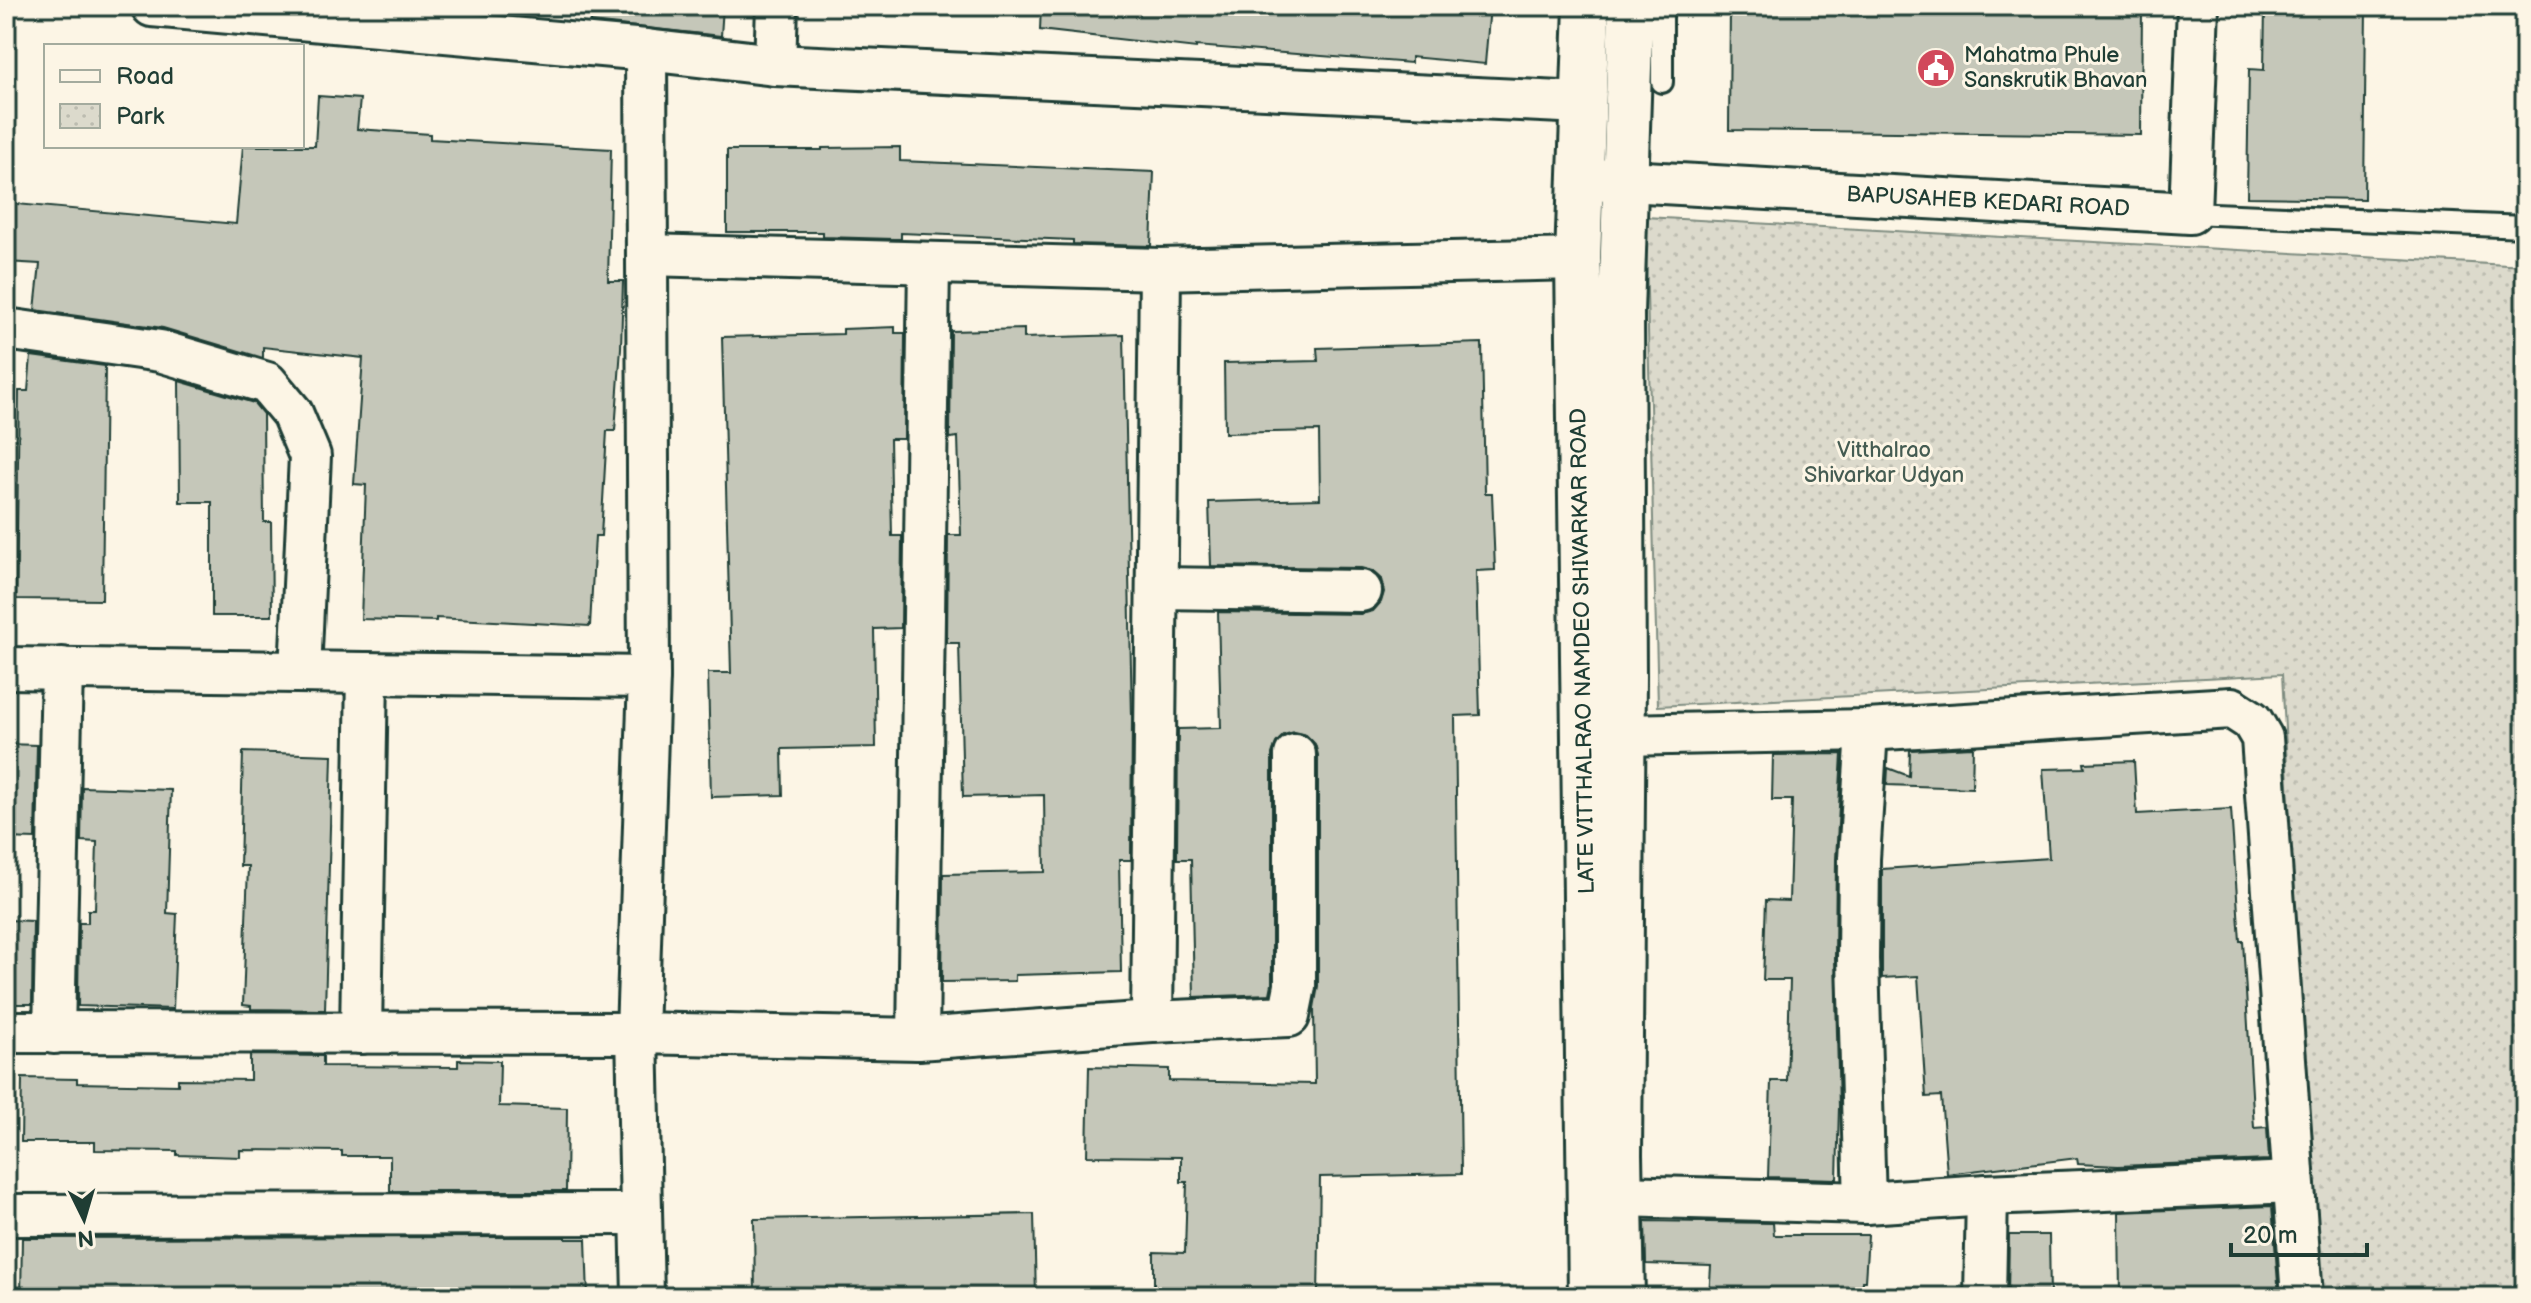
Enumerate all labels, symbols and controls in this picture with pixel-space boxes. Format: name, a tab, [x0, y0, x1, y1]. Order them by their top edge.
place label: Mahatma Phule Sanskrutik Bhavan	[1964, 42, 2148, 94]
legend	[44, 44, 304, 148]
public building icon: Mahatma Phule Sanskrutik Bhavan	[1915, 47, 1957, 89]
text: Road	[116, 62, 174, 91]
text: Park	[116, 102, 164, 131]
street label: BAPUSAHEB KEDARI ROAD	[1846, 181, 2130, 223]
street label: LATE VITTHALRAO NAMDEO SHIVARKAR ROAD	[1565, 408, 1601, 894]
park label: Vitthalrao Shivarkar Udyan	[1804, 437, 1964, 489]
north arrow	[44, 1179, 124, 1259]
scale bar	[2231, 1207, 2367, 1257]
text: 20 m	[2243, 1221, 2298, 1250]
text: N	[76, 1223, 95, 1252]

